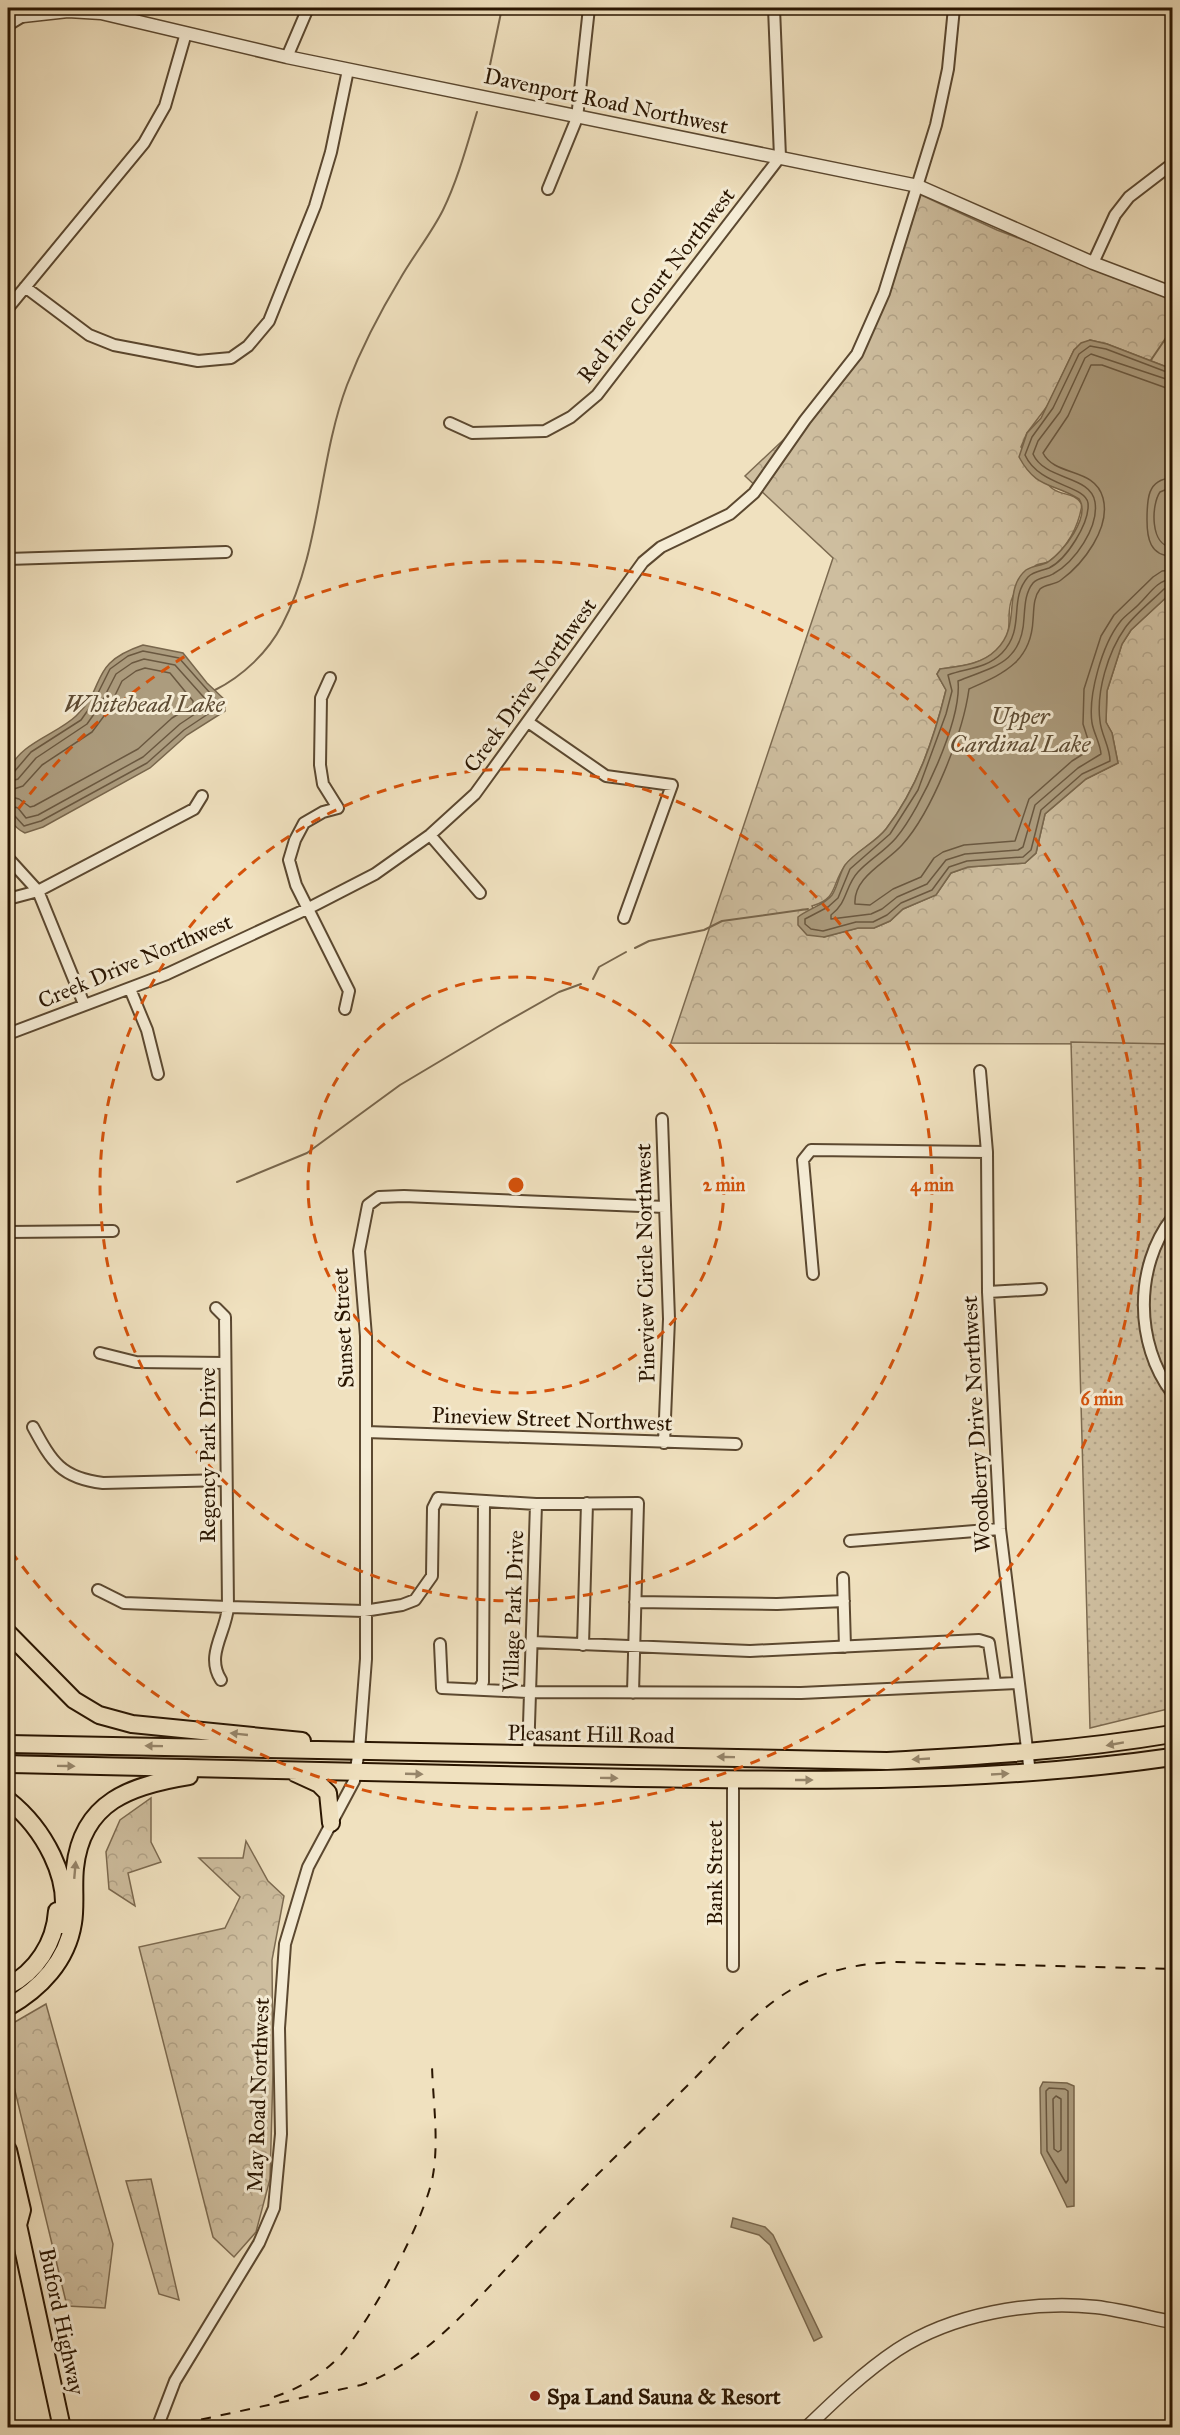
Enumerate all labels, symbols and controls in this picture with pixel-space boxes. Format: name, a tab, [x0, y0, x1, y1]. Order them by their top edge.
street label: Davenport Road Northwest	[481, 62, 731, 140]
street label: Red Pine Court Northwest	[571, 182, 741, 388]
street label: Creek Drive Northwest	[458, 593, 602, 777]
water label: Whitehead Lake	[64, 689, 225, 719]
water label: Upper Cardinal Lake	[950, 701, 1092, 759]
street label: Creek Drive Northwest	[34, 908, 236, 1014]
street label: Pineview Circle Northwest	[629, 1143, 661, 1383]
text: 2 min	[703, 1174, 746, 1196]
text: 4 min	[910, 1174, 954, 1197]
centre of rings	[506, 1175, 526, 1195]
street label: Sunset Street	[326, 1267, 360, 1389]
street label: Woodberry Drive Northwest	[956, 1295, 996, 1553]
street label: Regency Park Drive	[194, 1367, 221, 1543]
text: 6 min	[1081, 1388, 1124, 1410]
street label: Pineview Street Northwest	[431, 1401, 673, 1437]
street label: Village Park Drive	[497, 1530, 529, 1693]
street label: Pleasant Hill Road	[507, 1719, 675, 1749]
one-way arrow	[230, 1729, 249, 1739]
one-way arrow	[1105, 1740, 1124, 1749]
one-way arrow	[144, 1742, 163, 1751]
one-way arrow	[716, 1753, 735, 1762]
one-way arrow	[911, 1755, 930, 1764]
one-way arrow	[56, 1761, 75, 1770]
one-way arrow	[404, 1769, 423, 1778]
one-way arrow	[990, 1770, 1009, 1779]
one-way arrow	[599, 1773, 618, 1782]
one-way arrow	[794, 1775, 813, 1785]
street label: Bank Street	[701, 1820, 728, 1926]
one-way arrow	[70, 1860, 80, 1879]
street label: May Road Northwest	[241, 1997, 275, 2193]
street label: Buford Highway	[33, 2245, 91, 2398]
place label: Spa Land Sauna & Resort	[547, 2383, 781, 2410]
marker: Spa Land Sauna & Resort	[528, 2389, 542, 2403]

